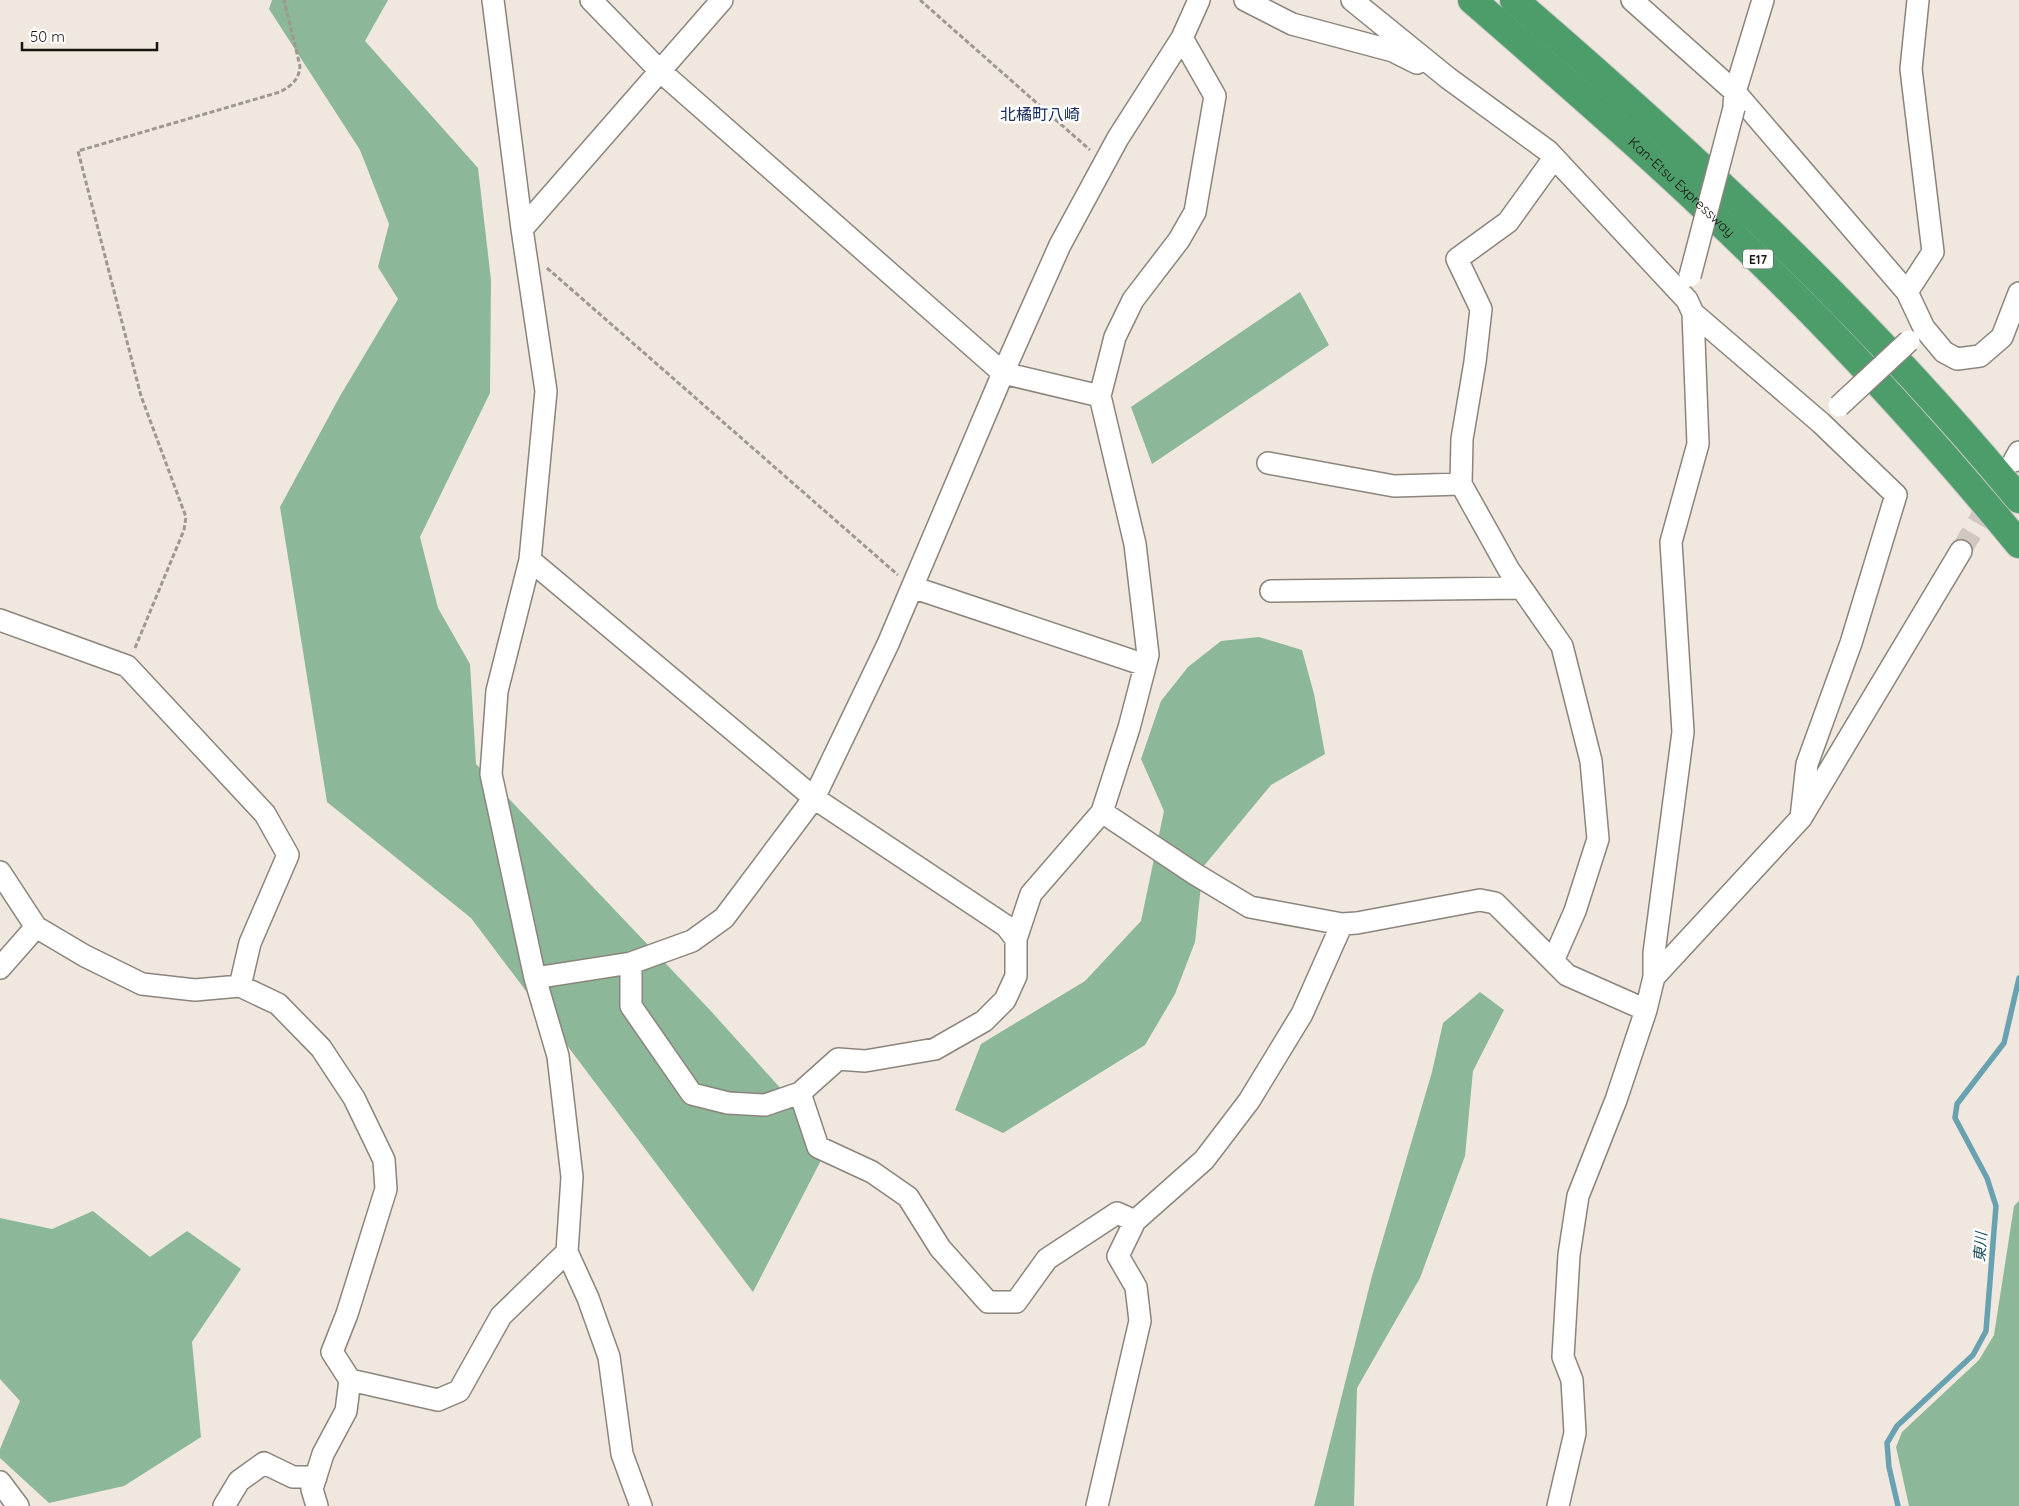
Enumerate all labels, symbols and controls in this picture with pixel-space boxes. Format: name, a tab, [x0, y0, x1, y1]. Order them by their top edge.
scale bar	[22, 20, 158, 52]
text: 50 m	[30, 27, 65, 46]
district label: 北橘町八崎	[1000, 104, 1080, 124]
street label: Kan-Etsu Expressway	[1625, 133, 1739, 241]
road number: E17	[1743, 250, 1773, 268]
water label: 東川	[1969, 1229, 1991, 1263]

